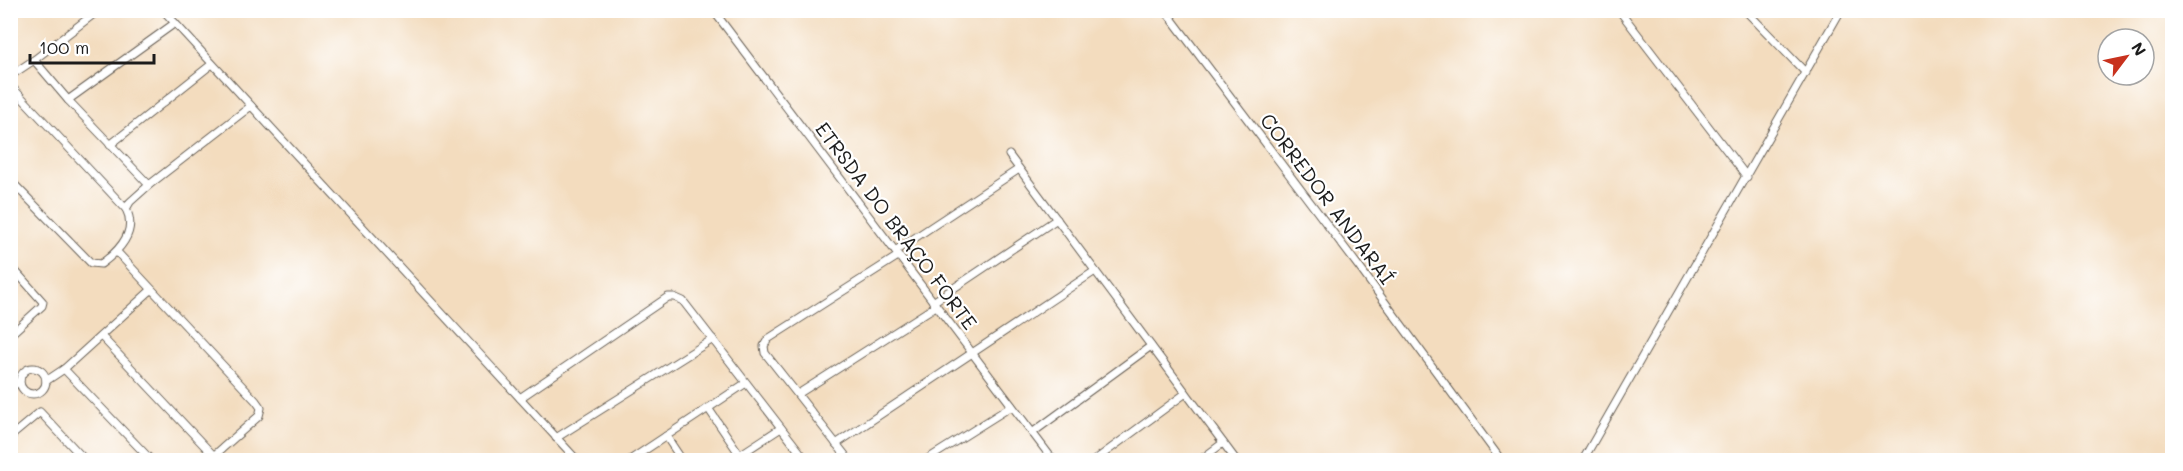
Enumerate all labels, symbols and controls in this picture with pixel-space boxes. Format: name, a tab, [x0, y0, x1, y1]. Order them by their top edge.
scale bar	[30, 27, 154, 65]
north arrow	[2096, 27, 2156, 87]
text: 100 m	[39, 35, 89, 59]
text: N	[2127, 38, 2151, 60]
street label: CORREDOR ANDARAÍ	[1255, 108, 1401, 289]
street label: ETRSDA DO BRAÇO FORTE	[810, 116, 983, 334]

